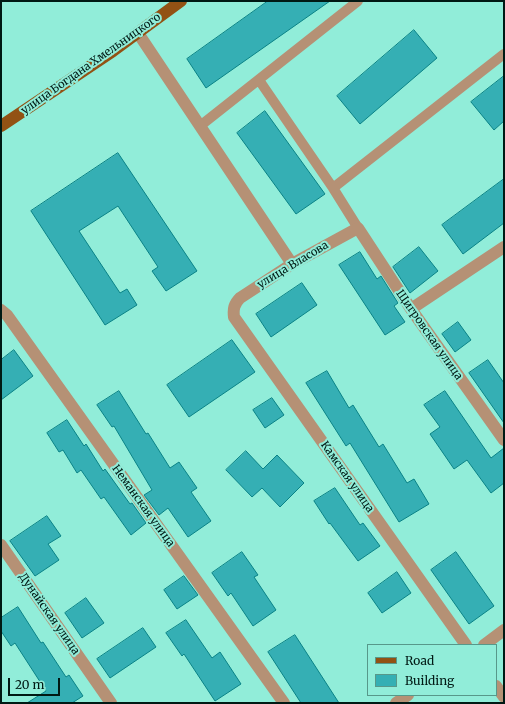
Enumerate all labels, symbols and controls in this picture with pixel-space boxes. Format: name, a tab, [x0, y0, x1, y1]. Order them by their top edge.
street label: улица Богдана Хмельницкого	[19, 11, 163, 117]
street label: улица Власова	[255, 239, 331, 291]
street label: Щигровская улица	[393, 288, 465, 382]
street label: Камская улица	[318, 439, 376, 515]
street label: Неманская улица	[109, 462, 177, 550]
street label: Дунайская улица	[16, 571, 82, 657]
legend	[367, 644, 497, 696]
text: Road	[405, 653, 434, 668]
scale bar	[10, 670, 62, 696]
text: Building	[405, 673, 454, 688]
text: 20 m	[15, 677, 44, 692]

